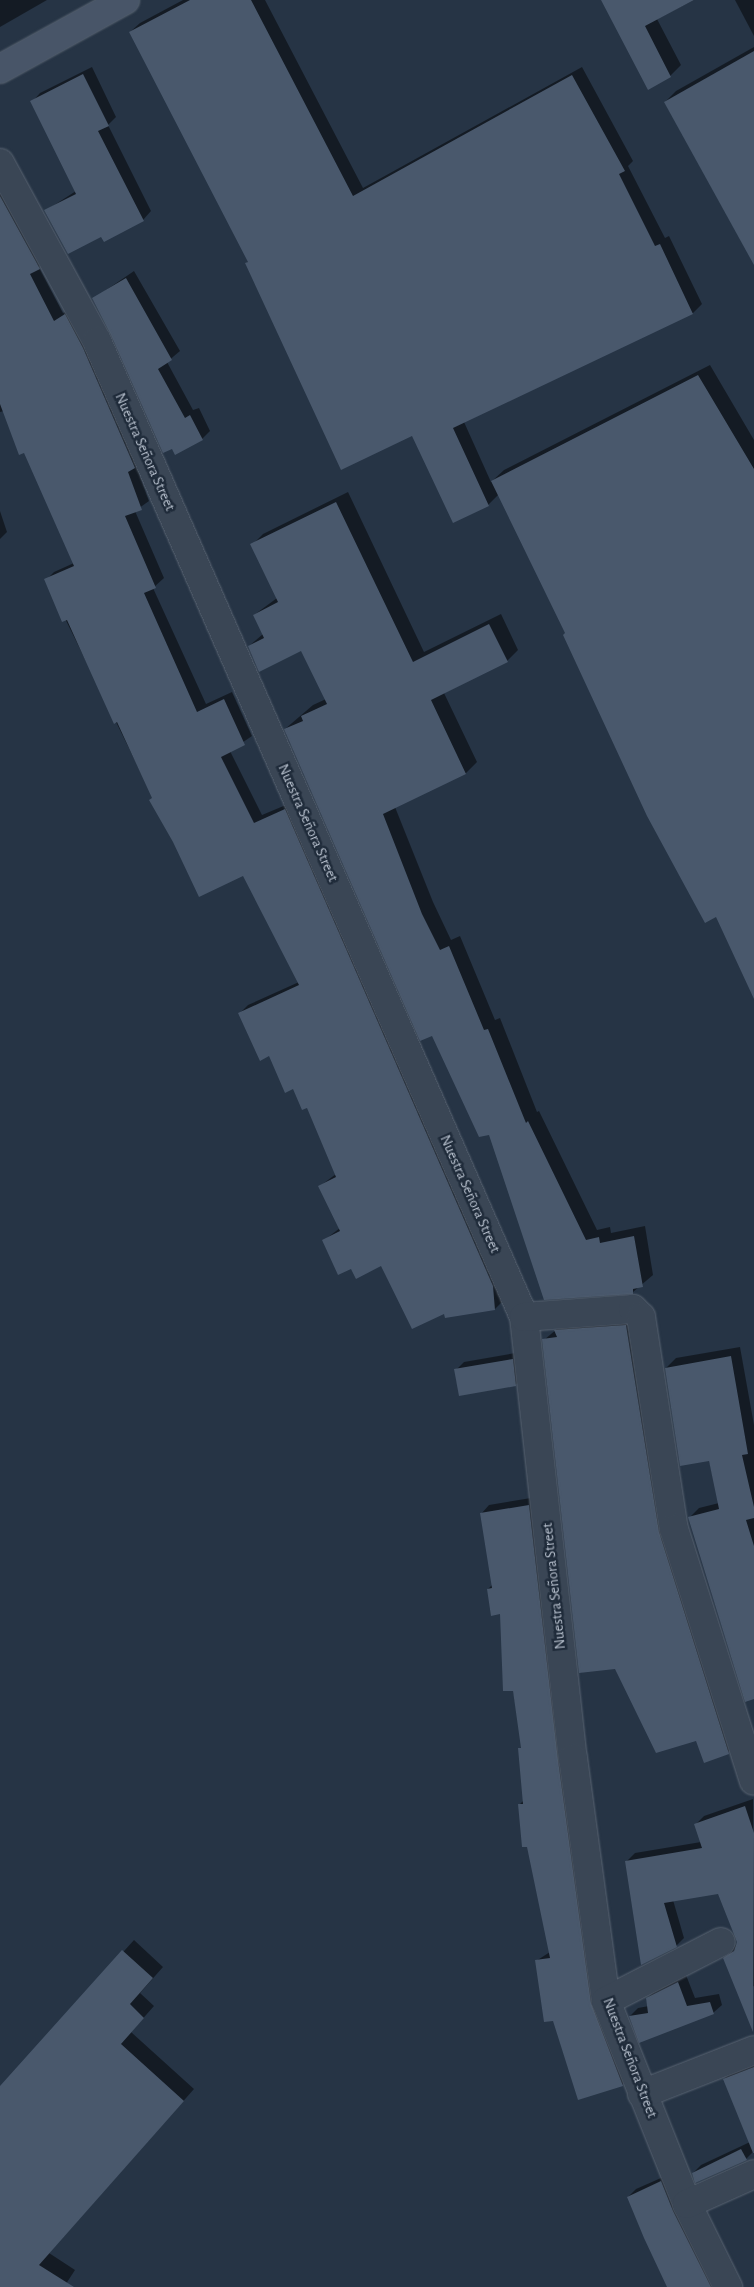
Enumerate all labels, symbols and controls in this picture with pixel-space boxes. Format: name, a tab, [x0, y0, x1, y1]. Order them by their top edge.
street label: Nuestra Señora Street	[111, 390, 179, 514]
street label: Nuestra Señora Street	[274, 761, 342, 885]
street label: Nuestra Señora Street	[436, 1132, 504, 1256]
street label: Nuestra Señora Street	[538, 1522, 570, 1650]
street label: Nuestra Señora Street	[599, 1995, 661, 2121]

